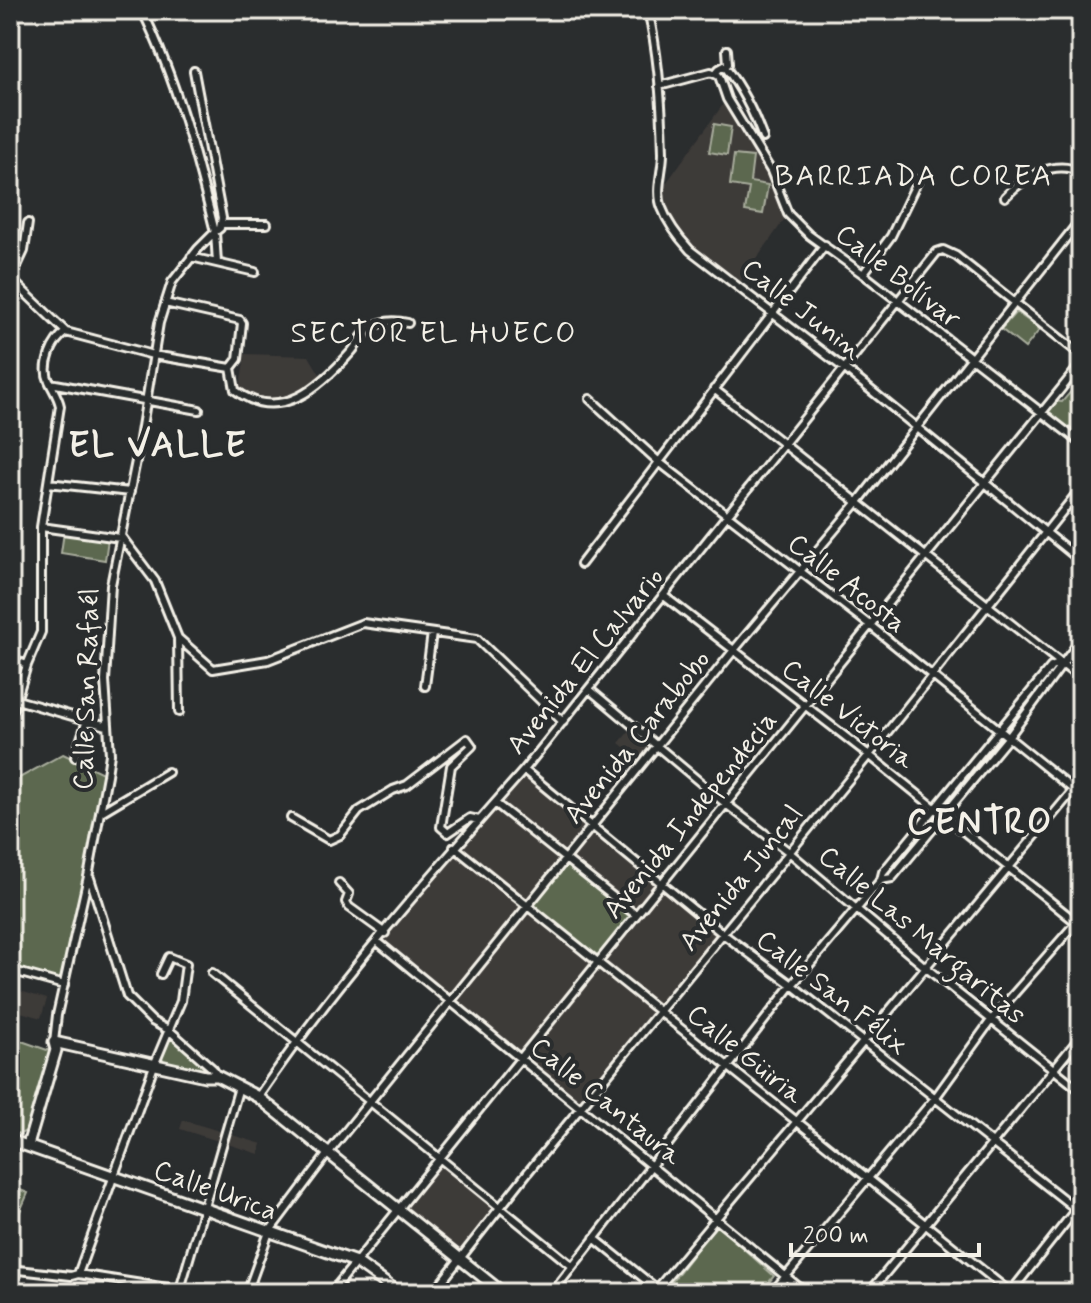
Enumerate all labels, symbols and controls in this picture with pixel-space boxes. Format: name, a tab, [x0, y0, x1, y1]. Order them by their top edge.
district label: BARRIADA COREA	[775, 157, 1053, 196]
street label: Calle Bolívar	[827, 216, 968, 338]
street label: Calle Junin	[733, 251, 870, 369]
district label: SECTOR EL HUECO	[291, 314, 577, 353]
district label: EL VALLE	[68, 423, 248, 470]
street label: Calle Acosta	[779, 526, 914, 642]
street label: Avenida El Calvario	[499, 560, 673, 763]
street label: Calle San Rafaél	[65, 587, 110, 791]
street label: Avenida Carabobo	[556, 643, 720, 832]
street label: Calle Victoria	[773, 651, 922, 779]
street label: Avenida Independecia	[595, 704, 786, 927]
street label: Avenida Juncal	[671, 798, 813, 960]
district label: CENTRO	[907, 800, 1053, 847]
street label: Calle Las Margaritas	[808, 838, 1033, 1036]
street label: Calle San Félix	[748, 922, 915, 1064]
street label: Calle Güiria	[678, 996, 811, 1114]
street label: Calle Cantaura	[522, 1029, 689, 1175]
street label: Calle Urica	[148, 1152, 282, 1231]
scale bar	[791, 1207, 979, 1257]
text: 200 m	[803, 1221, 869, 1252]

